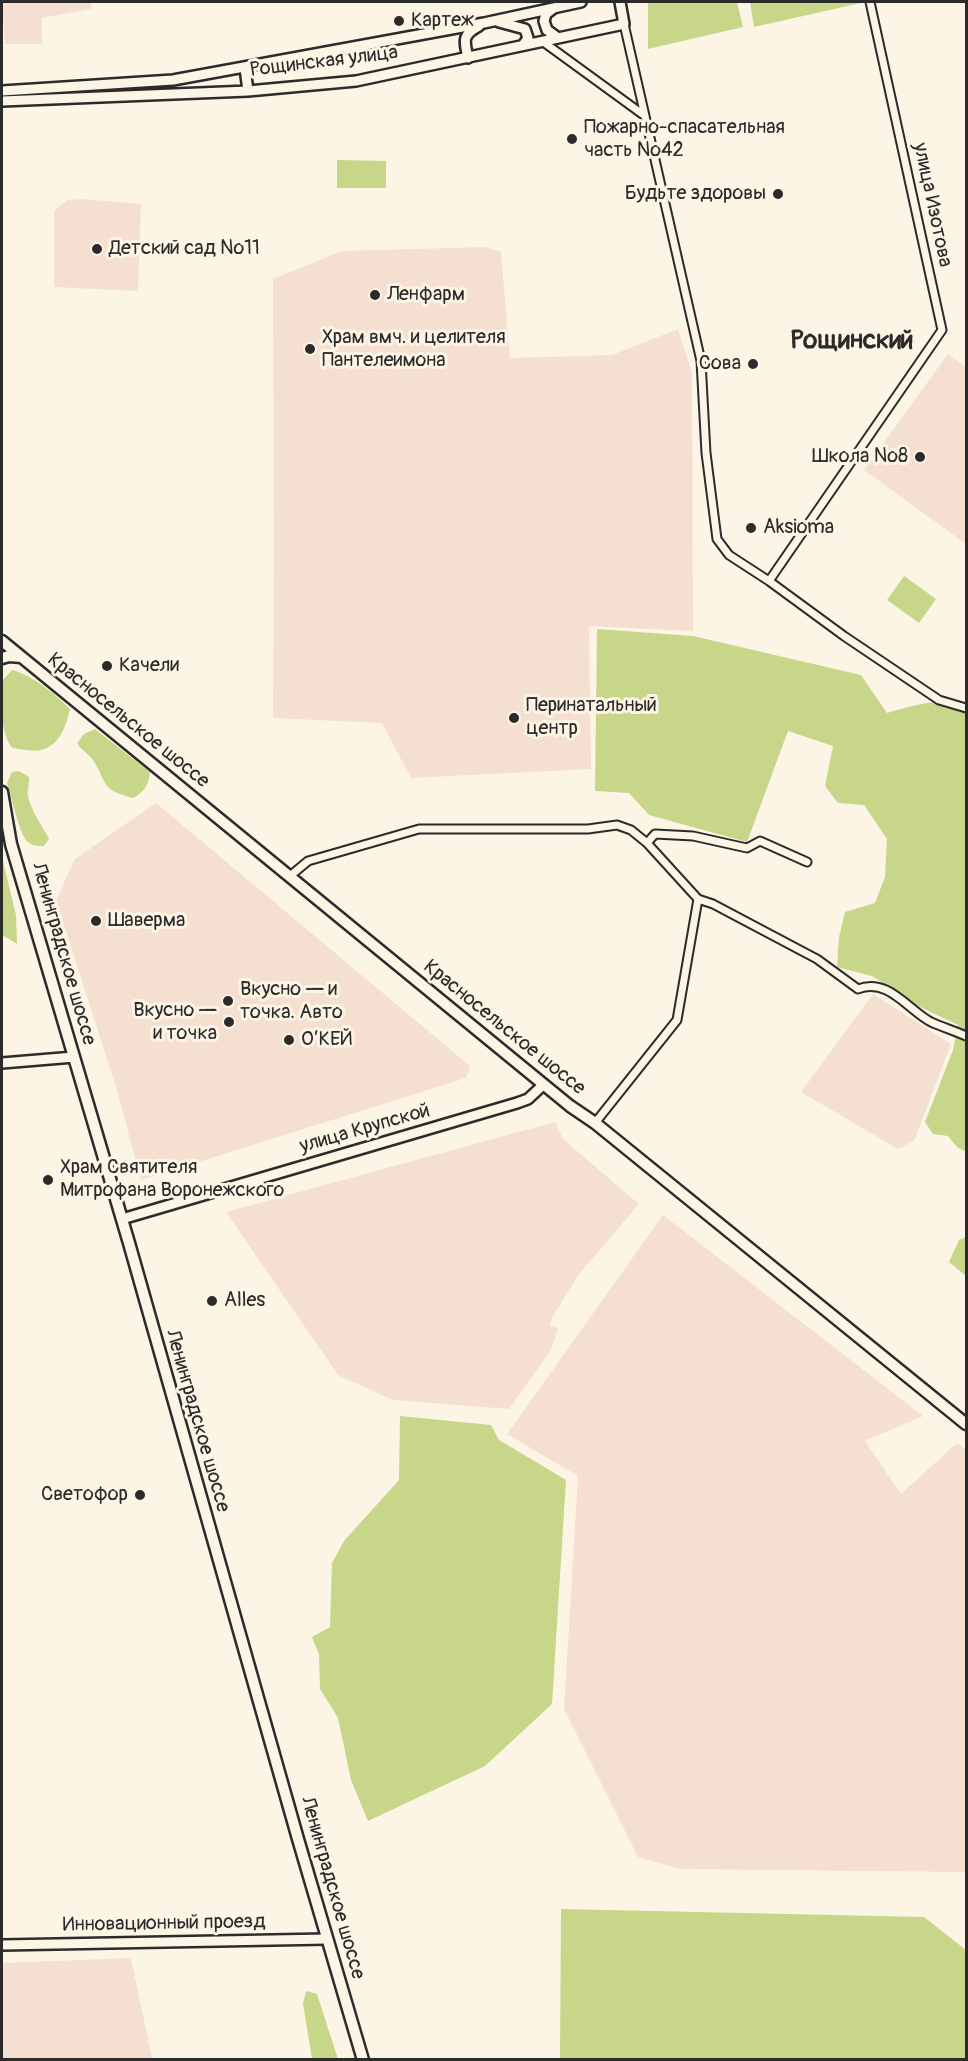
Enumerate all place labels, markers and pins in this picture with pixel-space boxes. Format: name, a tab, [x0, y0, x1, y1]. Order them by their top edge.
place label: Картеж	[411, 9, 474, 33]
marker: Картеж	[392, 14, 406, 28]
place label: Пожарно-спасательная часть №42	[584, 116, 785, 163]
marker: Пожарно-спасательная часть №42	[565, 132, 579, 146]
place label: Будьте здоровы	[625, 182, 766, 206]
marker: Будьте здоровы	[771, 187, 785, 201]
place label: Детский сад №11	[109, 237, 260, 261]
marker: Детский сад №11	[90, 242, 104, 256]
place label: Ленфарм	[387, 283, 465, 307]
marker: Ленфарм	[368, 288, 382, 302]
place label: Храм вмч. и целителя Пантелеимона	[322, 326, 506, 373]
marker: Храм вмч. и целителя Пантелеимона	[303, 342, 317, 356]
place label: Сова	[699, 352, 741, 376]
marker: Сова	[746, 357, 760, 371]
place label: Школа №8	[812, 445, 908, 469]
marker: Школа №8	[913, 450, 927, 464]
place label: Aksioma	[763, 516, 834, 540]
marker: Aksioma	[744, 521, 758, 535]
place label: Качели	[119, 654, 179, 678]
marker: Качели	[100, 659, 114, 673]
place label: Перинатальный центр	[526, 694, 657, 741]
marker: Перинатальный центр	[507, 711, 521, 725]
place label: Шаверма	[108, 909, 185, 933]
marker: Шаверма	[89, 914, 103, 928]
place label: Вкусно — и точка. Авто	[240, 978, 343, 1025]
marker: Вкусно — и точка. Авто	[221, 994, 235, 1008]
place label: Вкусно — и точка	[133, 999, 217, 1046]
marker: Вкусно — и точка	[222, 1015, 236, 1029]
place label: О’КЕЙ	[301, 1028, 352, 1052]
marker: О’КЕЙ	[282, 1033, 296, 1047]
place label: Храм Святителя Митрофана Воронежского	[60, 1156, 284, 1203]
marker: Храм Святителя Митрофана Воронежского	[41, 1173, 55, 1187]
place label: Alles	[224, 1289, 265, 1313]
marker: Alles	[205, 1294, 219, 1308]
place label: Светофор	[41, 1483, 128, 1507]
marker: Светофор	[133, 1488, 147, 1502]

